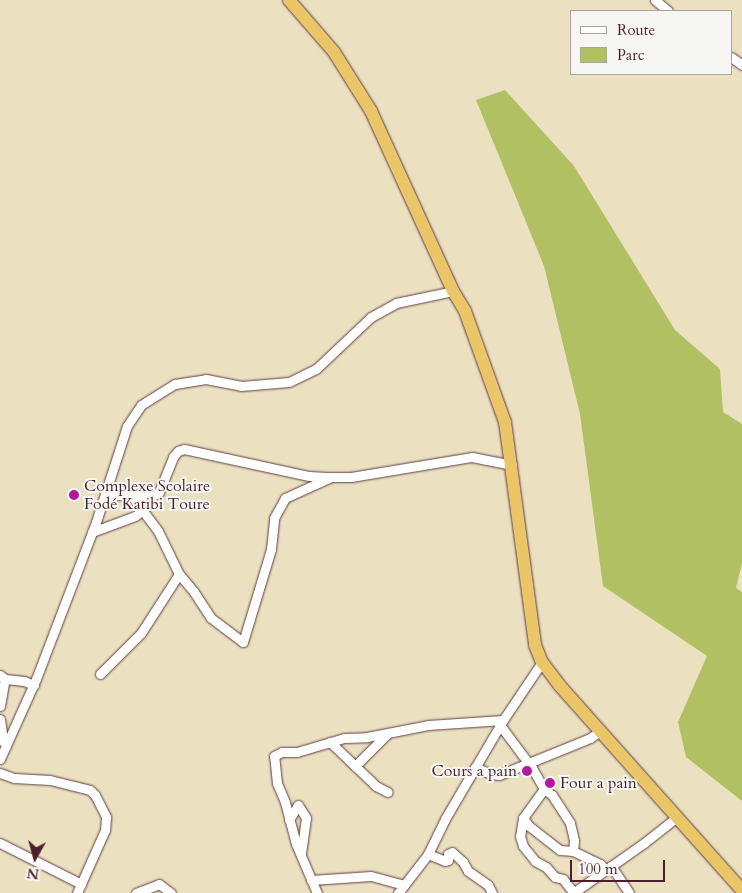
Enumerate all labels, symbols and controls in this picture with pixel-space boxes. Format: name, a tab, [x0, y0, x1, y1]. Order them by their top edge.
legend	[570, 10, 732, 75]
text: Route	[617, 20, 655, 40]
text: Parc	[617, 45, 645, 65]
place label: Complexe Scolaire Fodé Katibi Toure	[84, 476, 210, 514]
marker: Complexe Scolaire Fodé Katibi Toure	[68, 489, 80, 501]
place label: Cours a pain	[432, 761, 517, 781]
marker: Cours a pain	[521, 765, 533, 777]
place label: Four a pain	[560, 773, 637, 793]
marker: Four a pain	[544, 777, 556, 789]
north arrow	[10, 833, 60, 883]
scale bar	[572, 850, 667, 882]
text: 100 m	[578, 859, 618, 879]
text: N	[26, 863, 40, 884]

